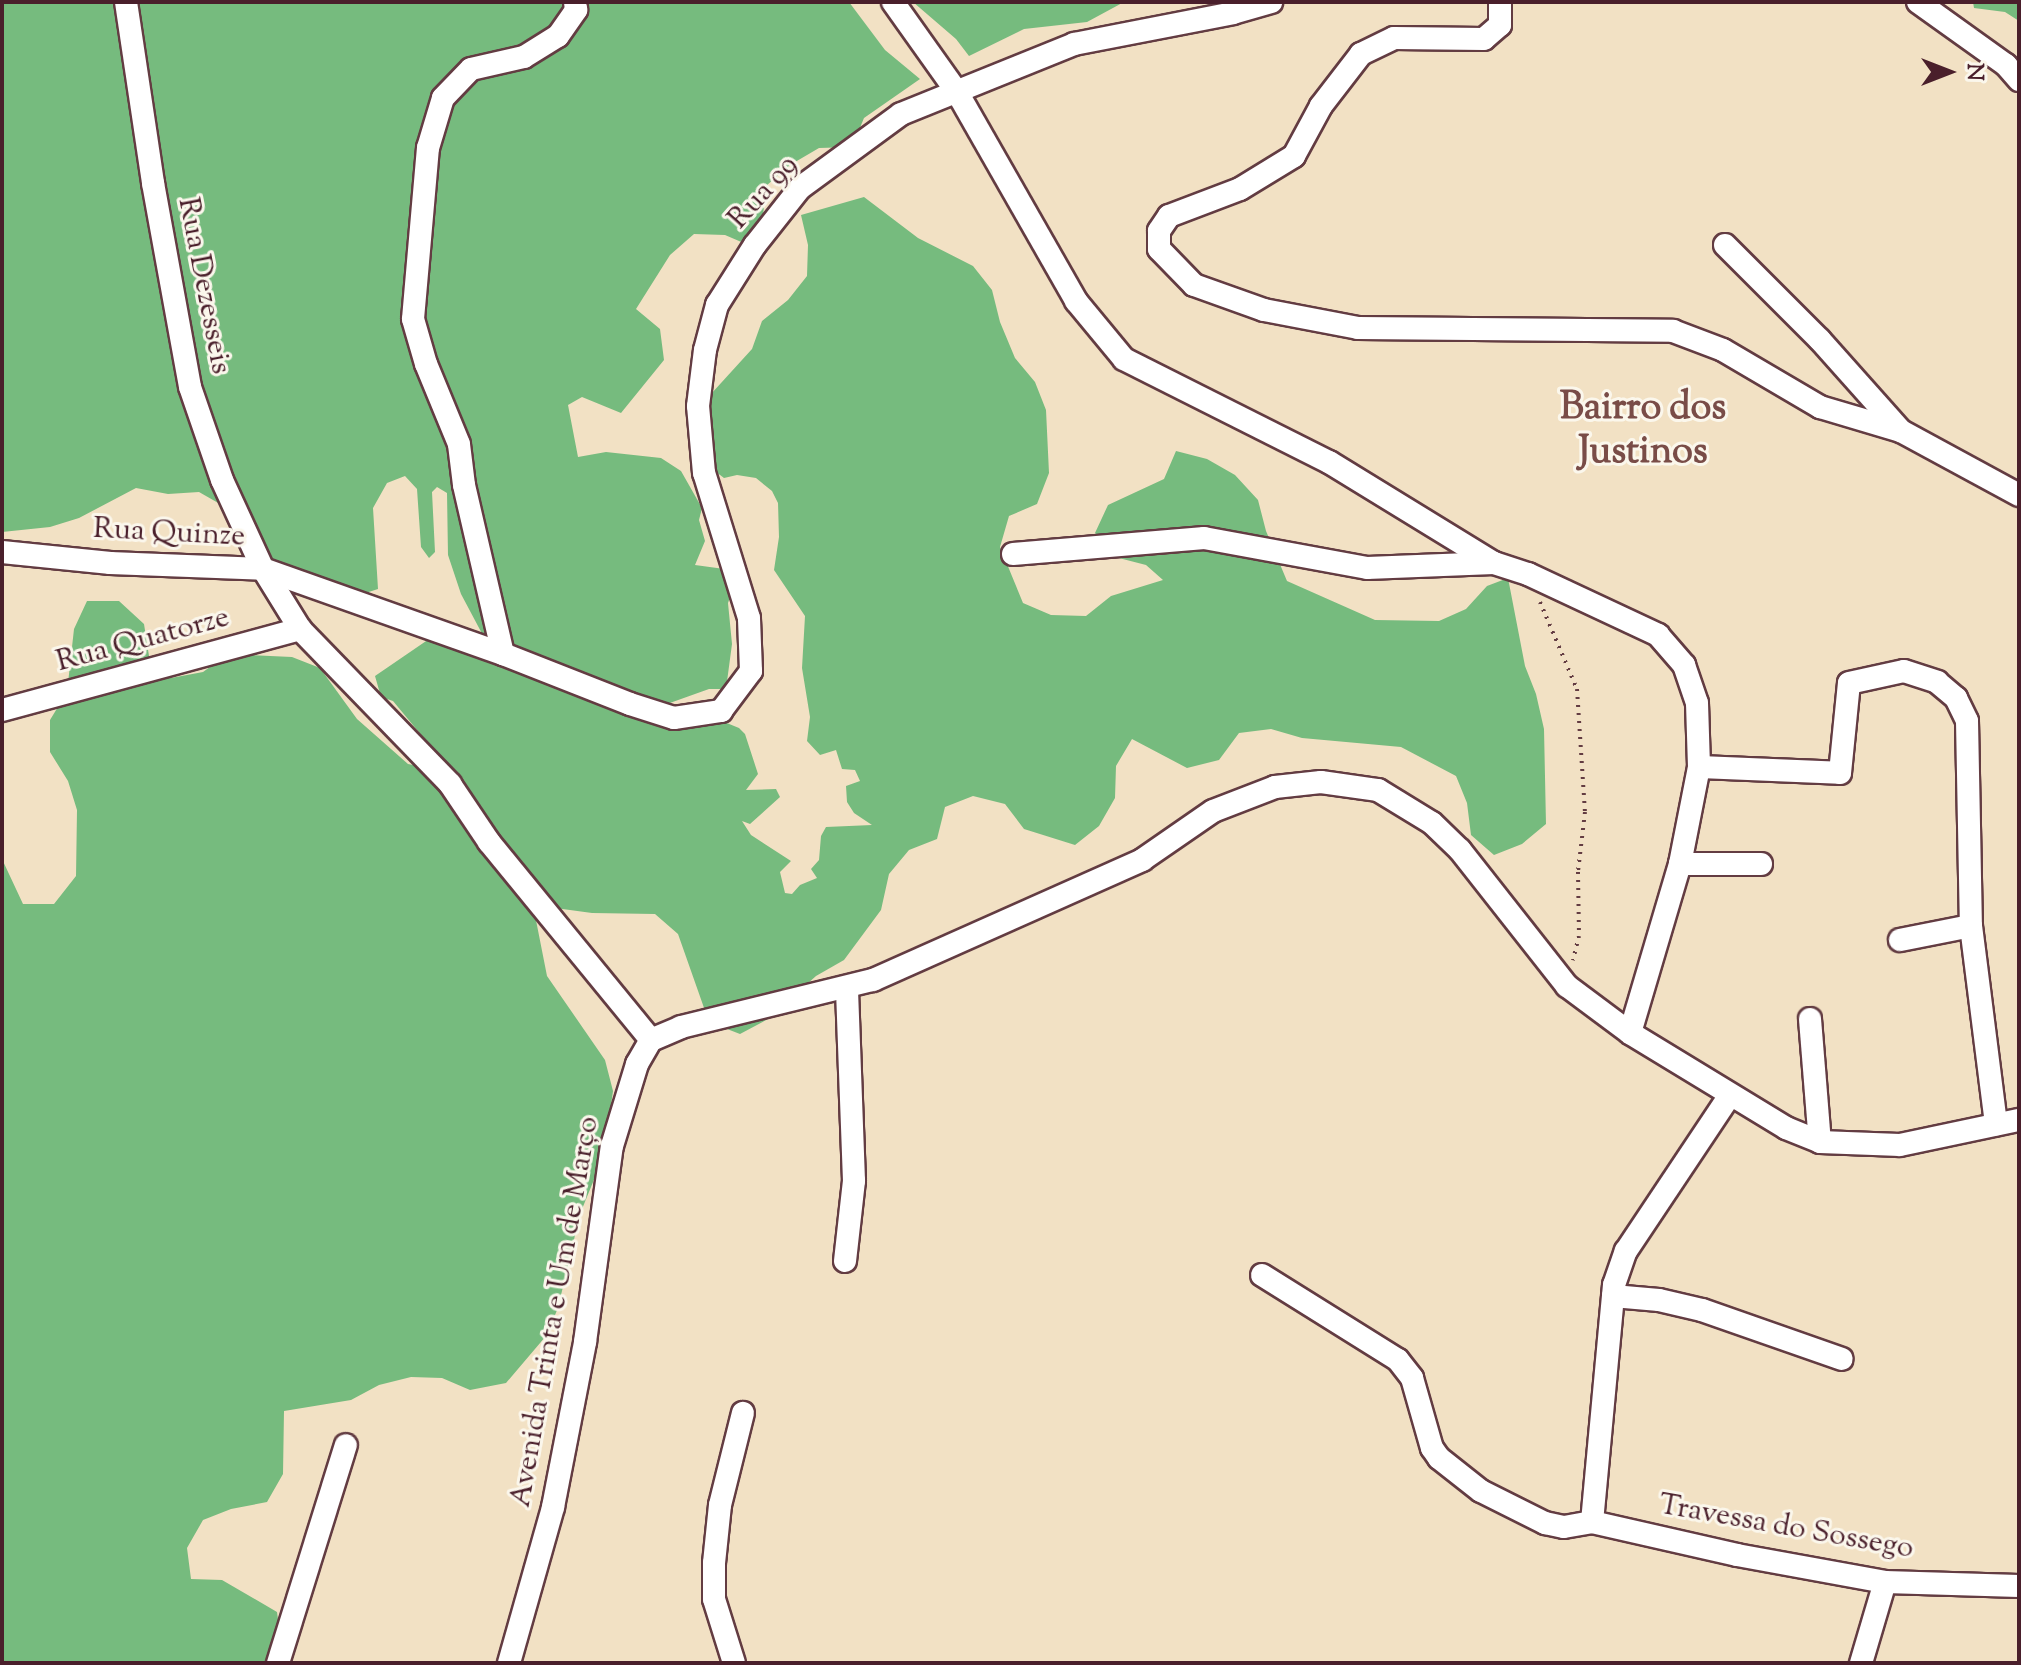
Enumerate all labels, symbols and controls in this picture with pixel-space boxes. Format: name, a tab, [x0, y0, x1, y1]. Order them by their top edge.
north arrow	[1909, 32, 1989, 112]
text: N	[1957, 63, 1989, 81]
street label: Rua 99	[721, 149, 807, 237]
street label: Rua Dezesseis	[168, 195, 238, 377]
district label: Bairro dos Justinos	[1560, 387, 1726, 476]
street label: Rua Quinze	[92, 512, 246, 556]
street label: Rua Quatorze	[53, 601, 233, 681]
street label: Avenida Trinta e Um de Março	[504, 1114, 608, 1510]
street label: Travessa do Sossego	[1656, 1488, 1916, 1568]

